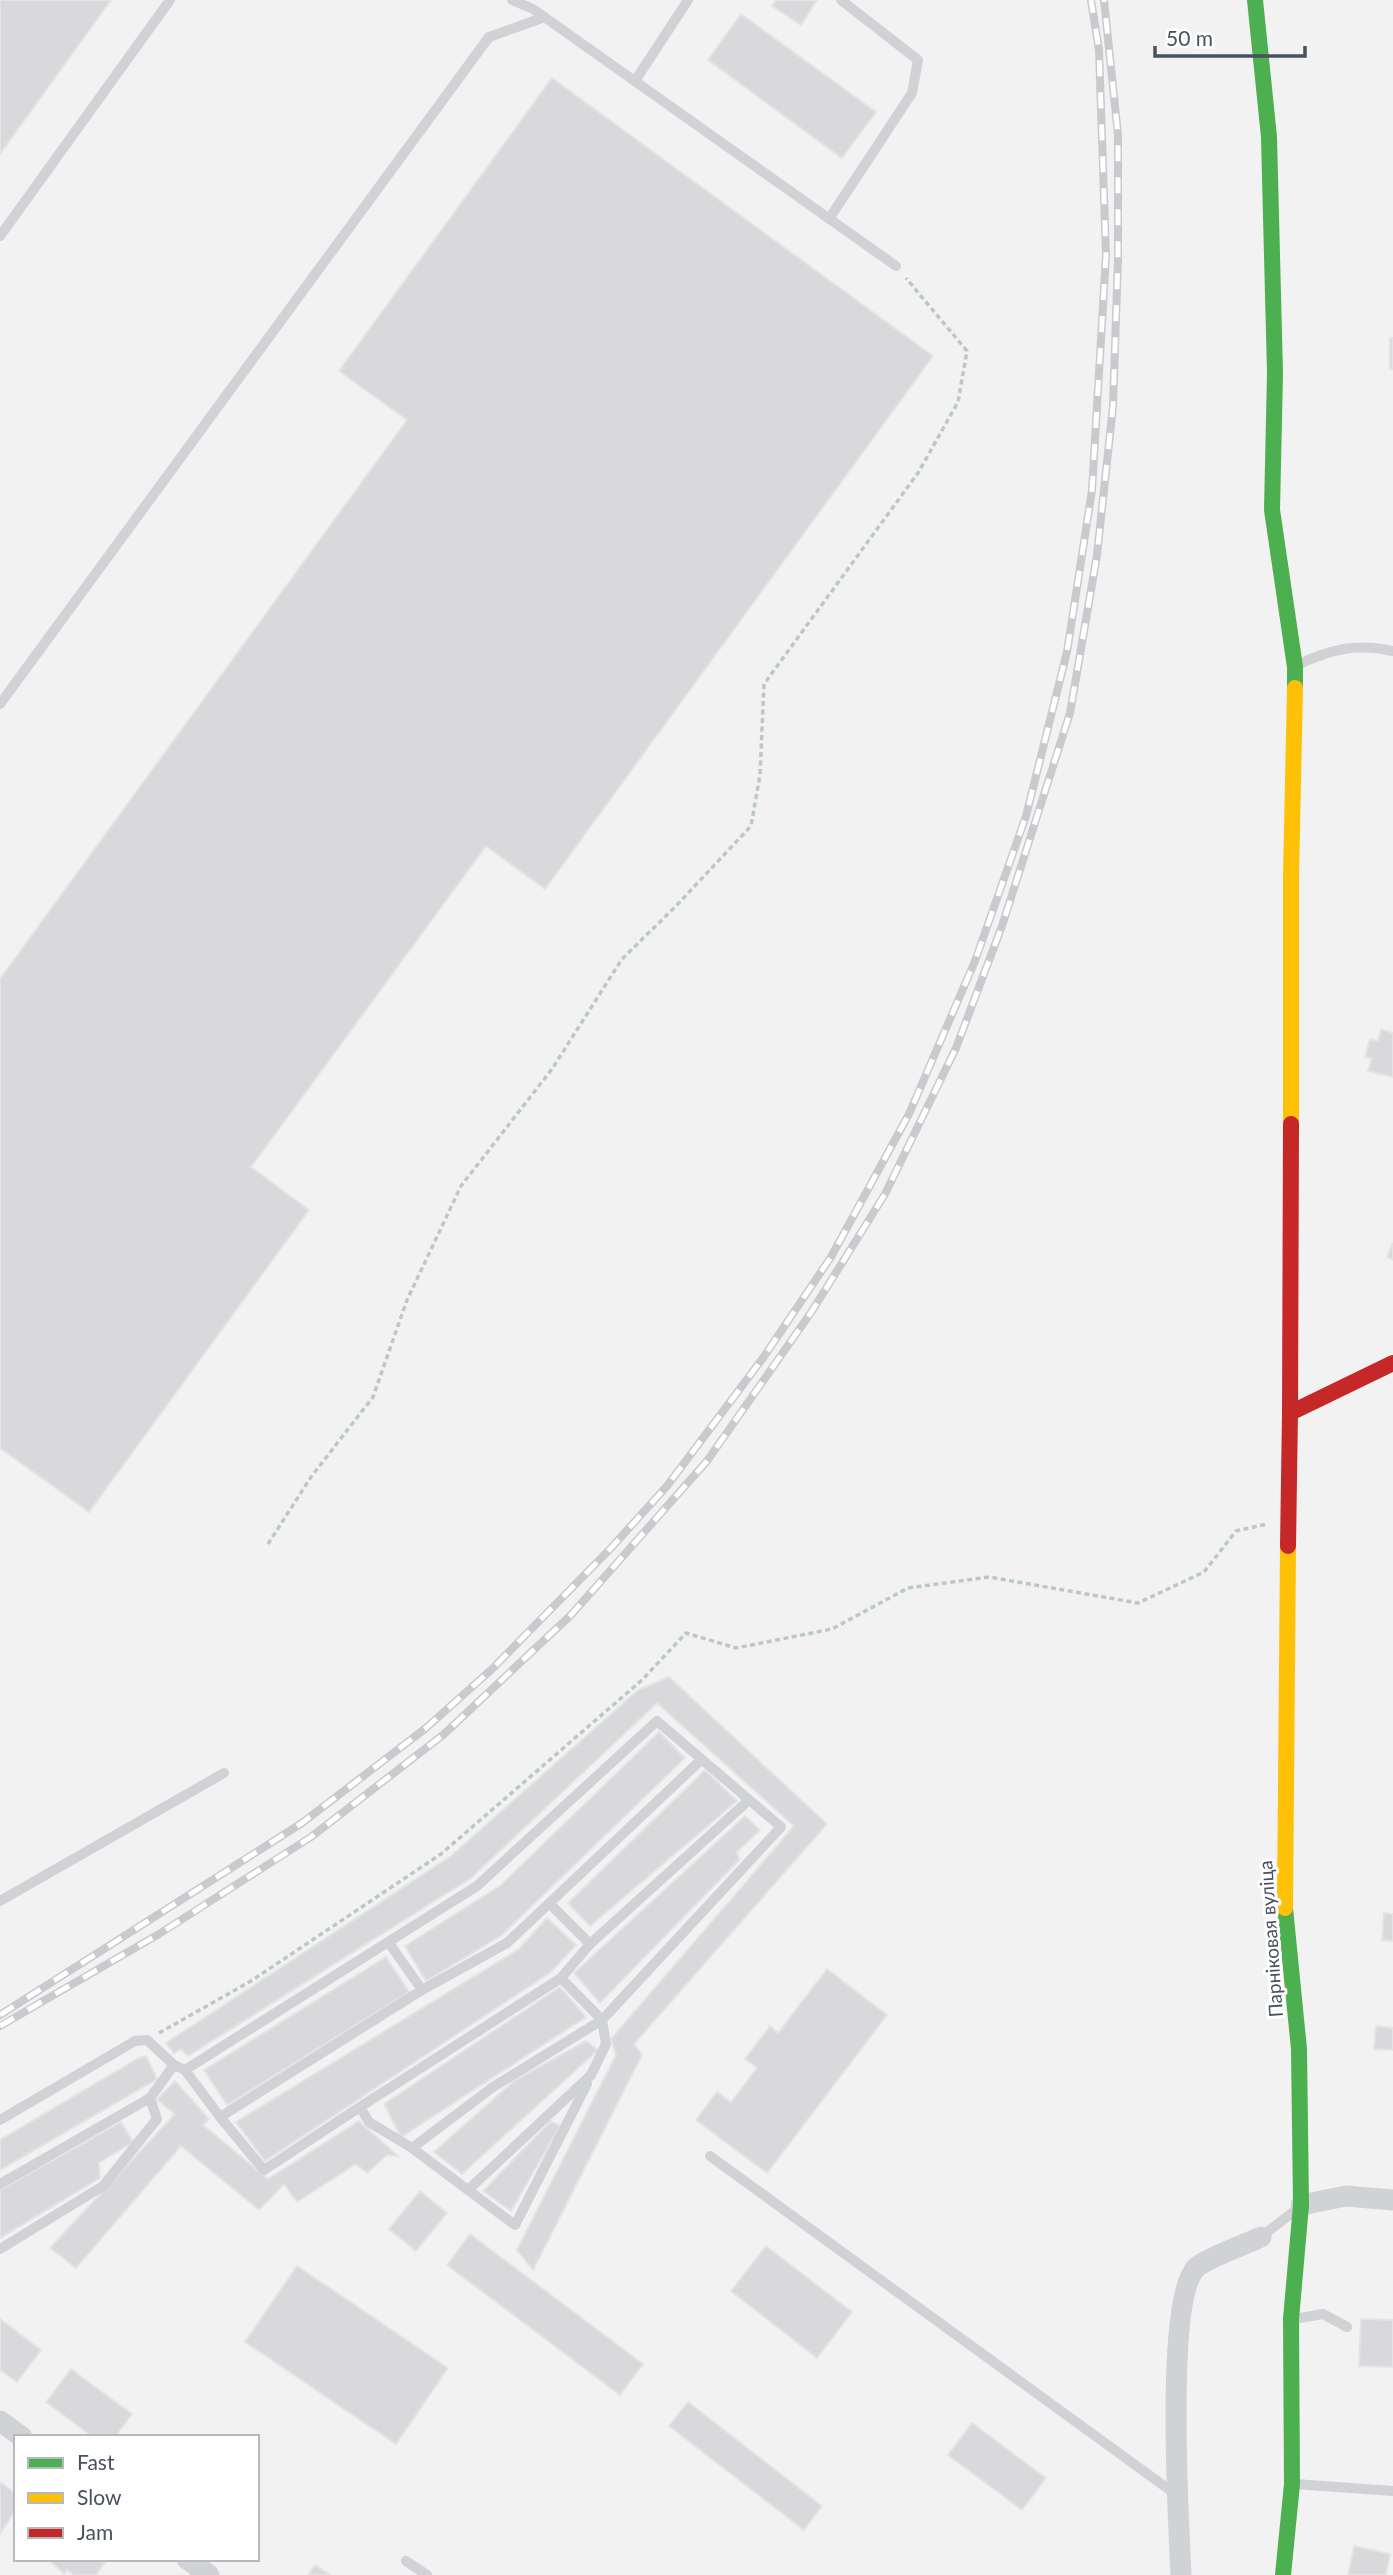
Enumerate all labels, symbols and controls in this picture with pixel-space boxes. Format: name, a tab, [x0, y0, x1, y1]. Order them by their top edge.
scale bar	[1155, 14, 1306, 58]
text: 50 m	[1166, 25, 1213, 50]
street label: Парніковая вуліца	[1253, 1860, 1287, 2018]
legend	[14, 2435, 259, 2561]
text: Fast	[77, 2449, 115, 2474]
text: Slow	[77, 2484, 122, 2509]
text: Jam	[77, 2519, 113, 2544]

